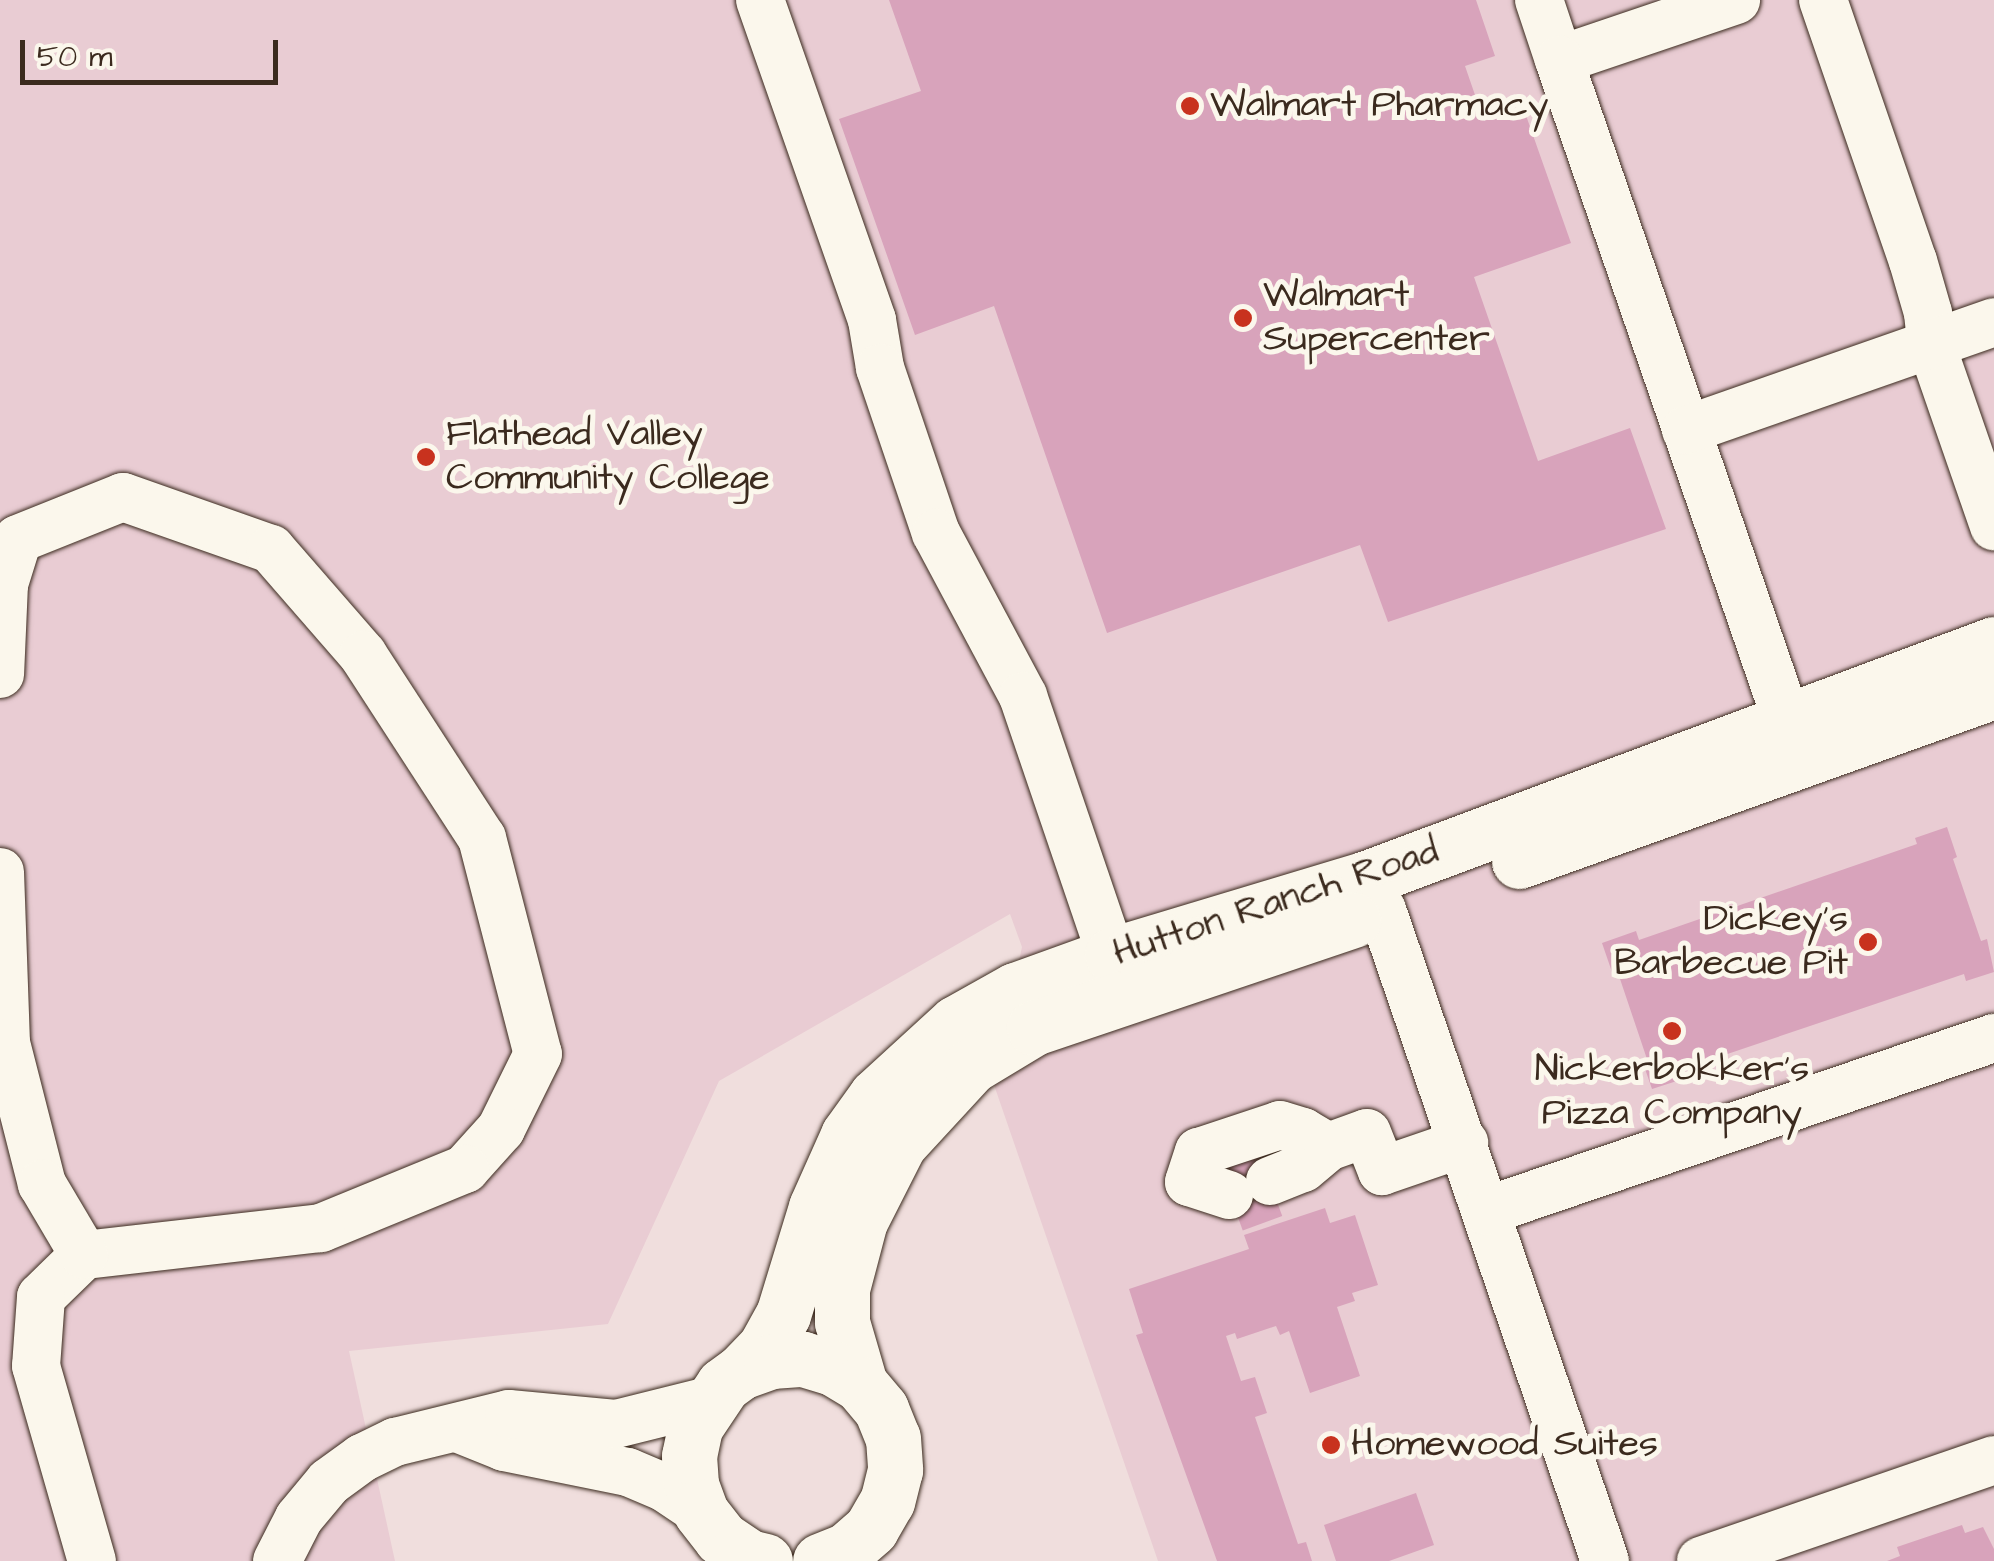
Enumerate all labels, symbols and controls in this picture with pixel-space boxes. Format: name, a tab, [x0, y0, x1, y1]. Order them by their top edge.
scale bar	[25, 20, 282, 82]
text: 50 m	[37, 36, 113, 78]
place label: Walmart Pharmacy	[1210, 83, 1549, 129]
marker: Walmart Pharmacy	[1179, 95, 1201, 117]
place label: Walmart Supercenter	[1263, 273, 1490, 362]
marker: Walmart Supercenter	[1232, 307, 1254, 329]
place label: Flathead Valley Community College	[446, 412, 770, 502]
marker: Flathead Valley Community College	[415, 446, 437, 468]
street label: Hutton Ranch Road	[1108, 829, 1444, 977]
place label: Dickey's Barbecue Pit	[1614, 897, 1848, 986]
marker: Dickey's Barbecue Pit	[1857, 931, 1879, 953]
marker: Nickerbokker's Pizza Company	[1661, 1020, 1683, 1042]
place label: Nickerbokker's Pizza Company	[1535, 1047, 1809, 1136]
place label: Homewood Suites	[1351, 1422, 1658, 1468]
marker: Homewood Suites	[1320, 1434, 1342, 1456]

